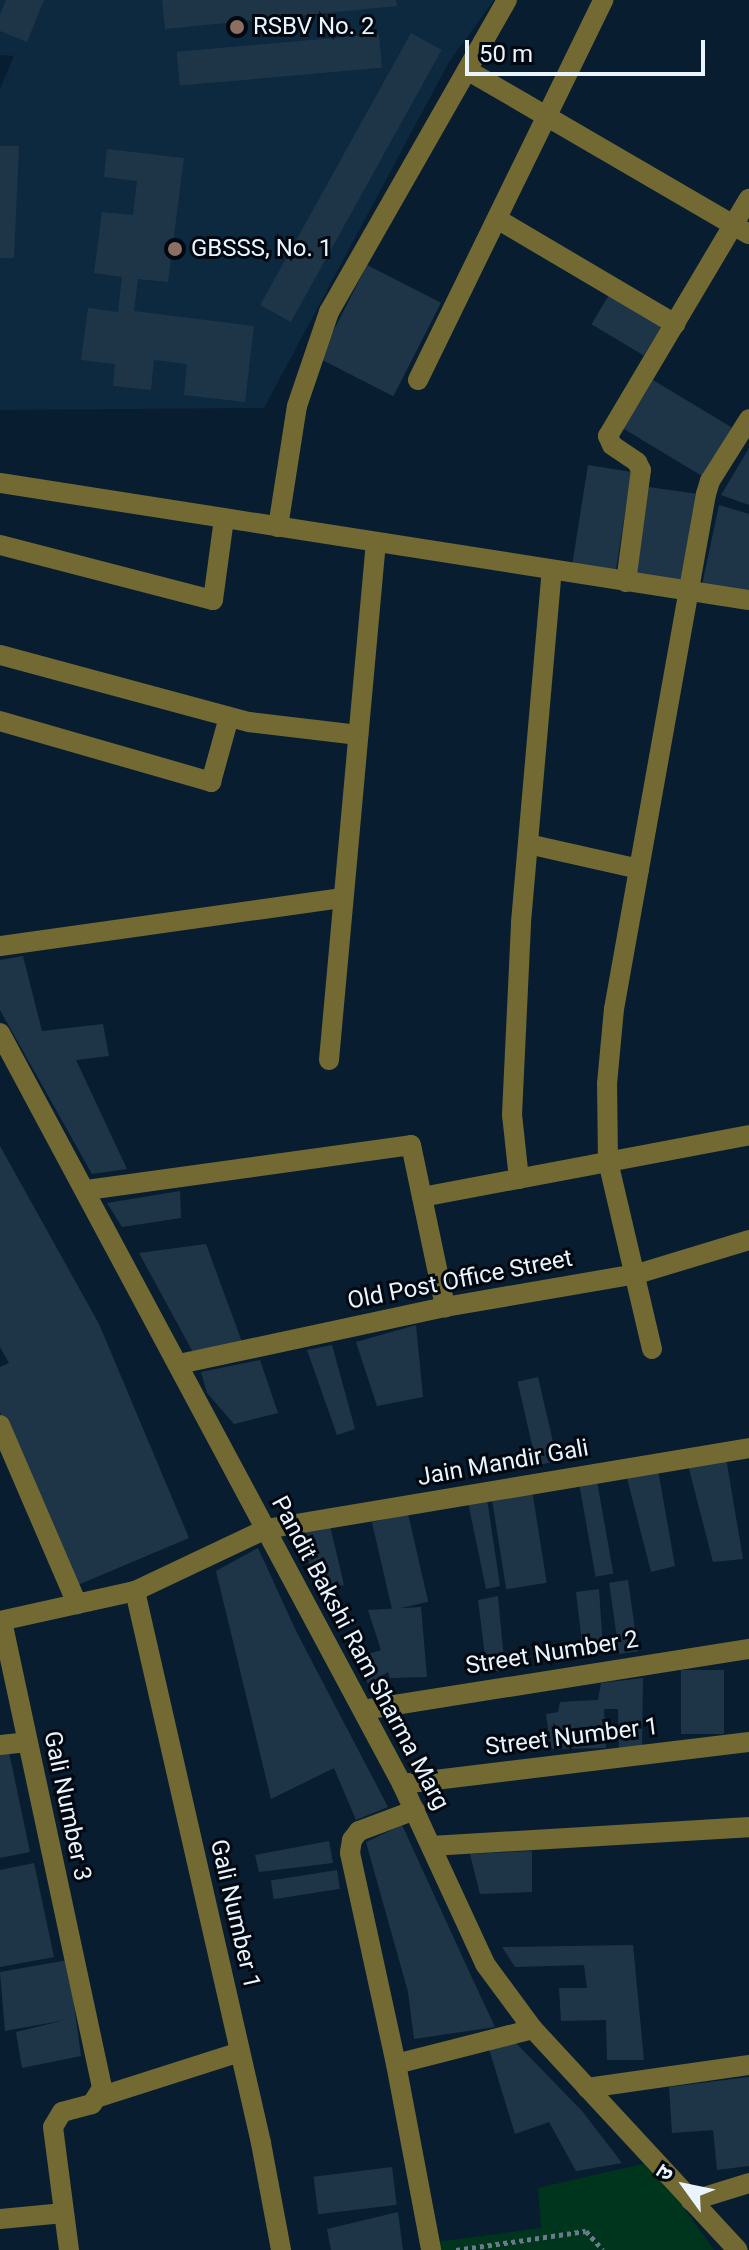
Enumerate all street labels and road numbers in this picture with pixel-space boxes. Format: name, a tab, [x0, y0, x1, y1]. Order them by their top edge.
street label: Old Post Office Street	[345, 1244, 575, 1316]
street label: Jain Mandir Gali	[415, 1434, 591, 1492]
street label: Pandit Bakshi Ram Sharma Marg	[265, 1491, 455, 1815]
street label: Street Number 2	[464, 1625, 640, 1681]
street label: Street Number 1	[484, 1712, 660, 1762]
street label: Gali Number 3	[37, 1729, 97, 1883]
street label: Gali Number 1	[204, 1837, 266, 1991]

